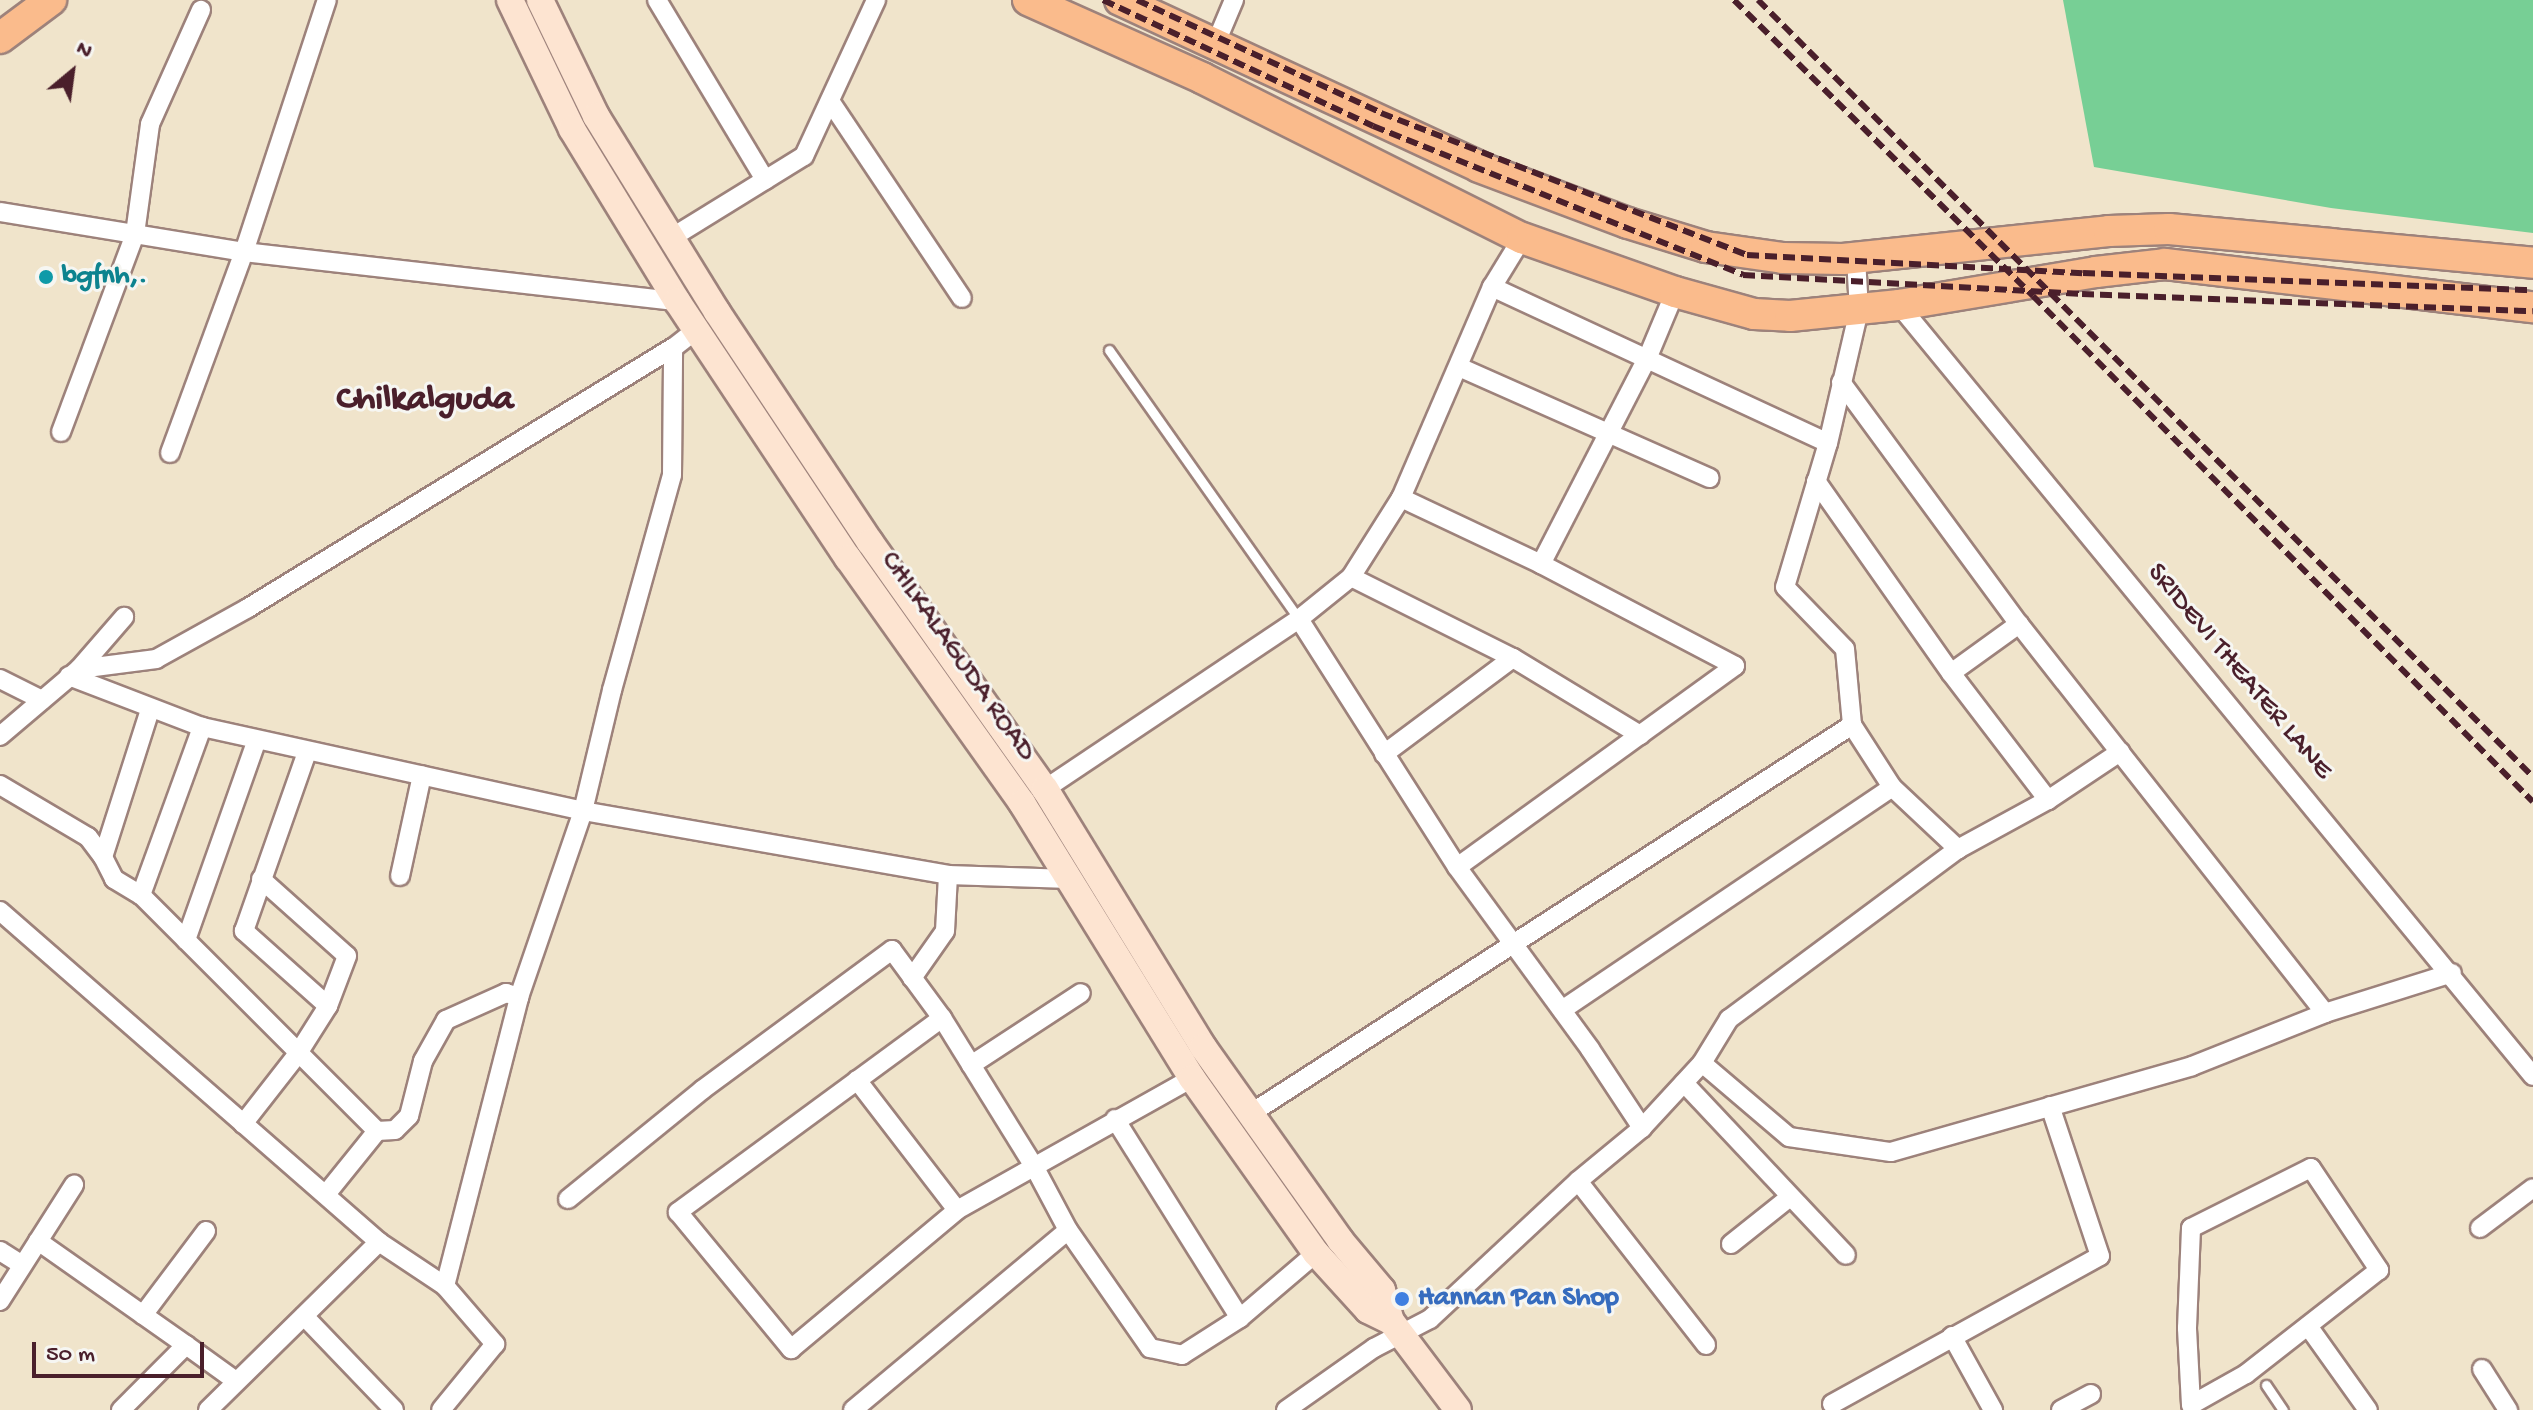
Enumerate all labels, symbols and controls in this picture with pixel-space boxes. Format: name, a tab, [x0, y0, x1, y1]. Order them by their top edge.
north arrow	[32, 32, 112, 112]
text: N	[71, 36, 96, 66]
place label: bgfnh,.	[62, 260, 147, 294]
marker: bgfnh,.	[37, 268, 55, 286]
district label: Chilkalguda	[337, 379, 513, 423]
street label: CHILKALAGUDA ROAD	[872, 546, 1042, 768]
street label: SRIDEVI THEATER LANE	[2139, 557, 2339, 787]
place label: Hannan Pan Shop	[1418, 1282, 1619, 1316]
marker: Hannan Pan Shop	[1393, 1290, 1411, 1308]
scale bar	[36, 1326, 208, 1376]
text: 50 m	[46, 1341, 95, 1370]

